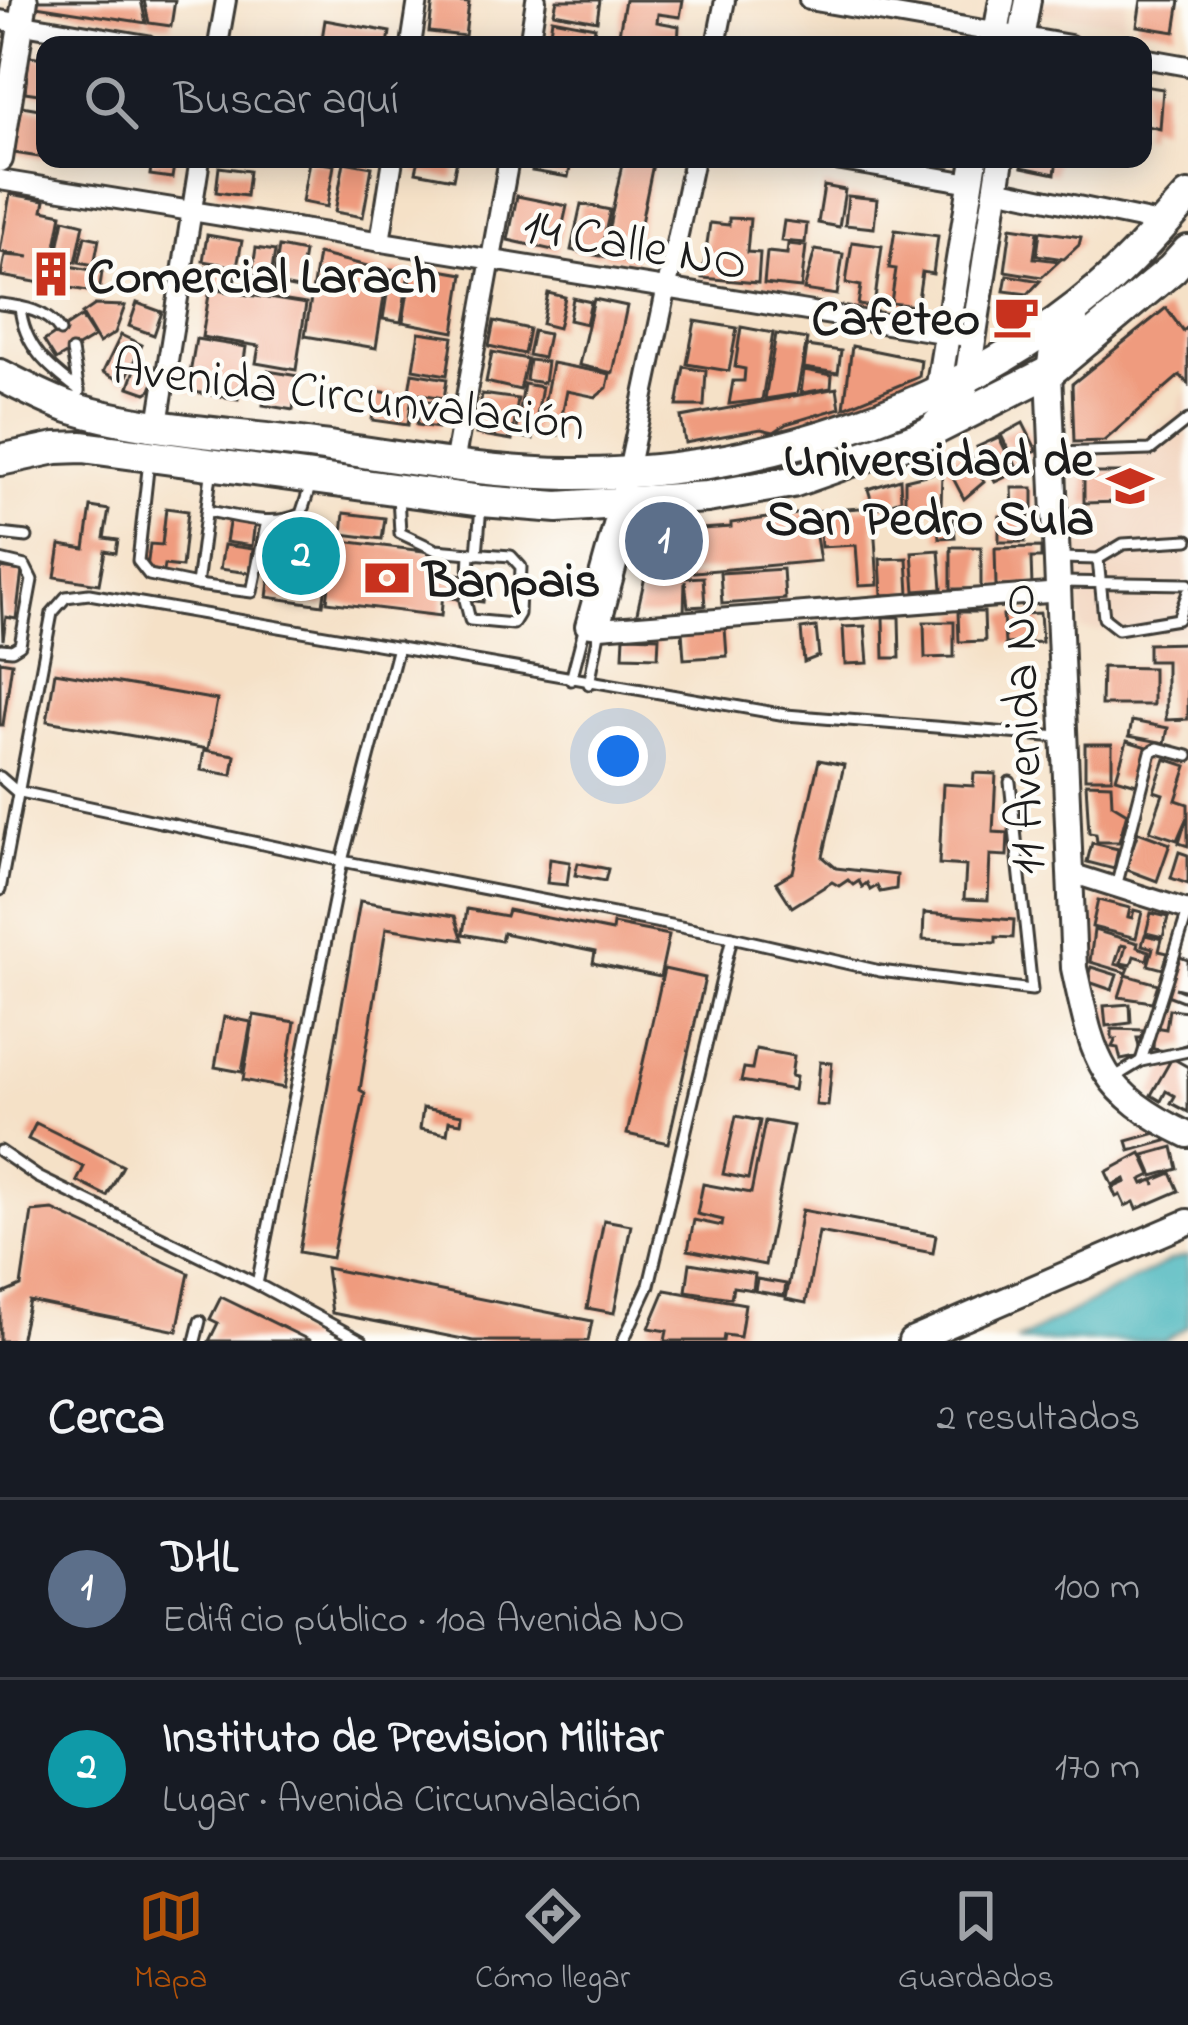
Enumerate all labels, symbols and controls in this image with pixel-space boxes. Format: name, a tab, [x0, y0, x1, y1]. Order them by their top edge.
search box	[36, 36, 1152, 168]
icon: search	[78, 69, 144, 135]
text: Buscar aquí	[174, 69, 399, 135]
street label: 14 Calle NO	[517, 191, 753, 304]
place label: Comercial Larach	[87, 242, 437, 317]
building icon: Comercial Larach	[26, 249, 76, 299]
place label: Cafeteo	[811, 284, 980, 359]
cafe icon: Cafeteo	[991, 291, 1041, 341]
street label: Avenida Circunvalación	[108, 332, 589, 465]
place label: Universidad de San Pedro Sula	[765, 425, 1095, 559]
school or university icon: Universidad de San Pedro Sula	[1105, 461, 1155, 511]
pin: 1	[625, 496, 703, 586]
pin: 2	[262, 511, 340, 601]
place label: Banpais	[421, 546, 600, 621]
bank icon: Banpais	[362, 553, 412, 603]
street label: 11 Avenida NO	[983, 582, 1068, 876]
your location	[588, 726, 648, 786]
text: Cerca	[48, 1382, 165, 1457]
text: 2 resultados	[936, 1391, 1140, 1448]
text: DHL	[162, 1527, 238, 1593]
text: 1	[81, 1560, 93, 1617]
text: 100 m	[1054, 1560, 1140, 1617]
text: Edificio público · 10a Avenida NO	[162, 1593, 685, 1650]
text: Instituto de Prevision Militar	[162, 1707, 663, 1773]
text: 2	[77, 1740, 97, 1797]
text: 170 m	[1055, 1740, 1140, 1797]
text: Lugar · Avenida Circunvalación	[162, 1773, 641, 1830]
tab: Mapa	[134, 1883, 207, 2003]
tab: Cómo llegar	[475, 1883, 630, 2003]
tab: Guardados	[898, 1883, 1054, 2003]

